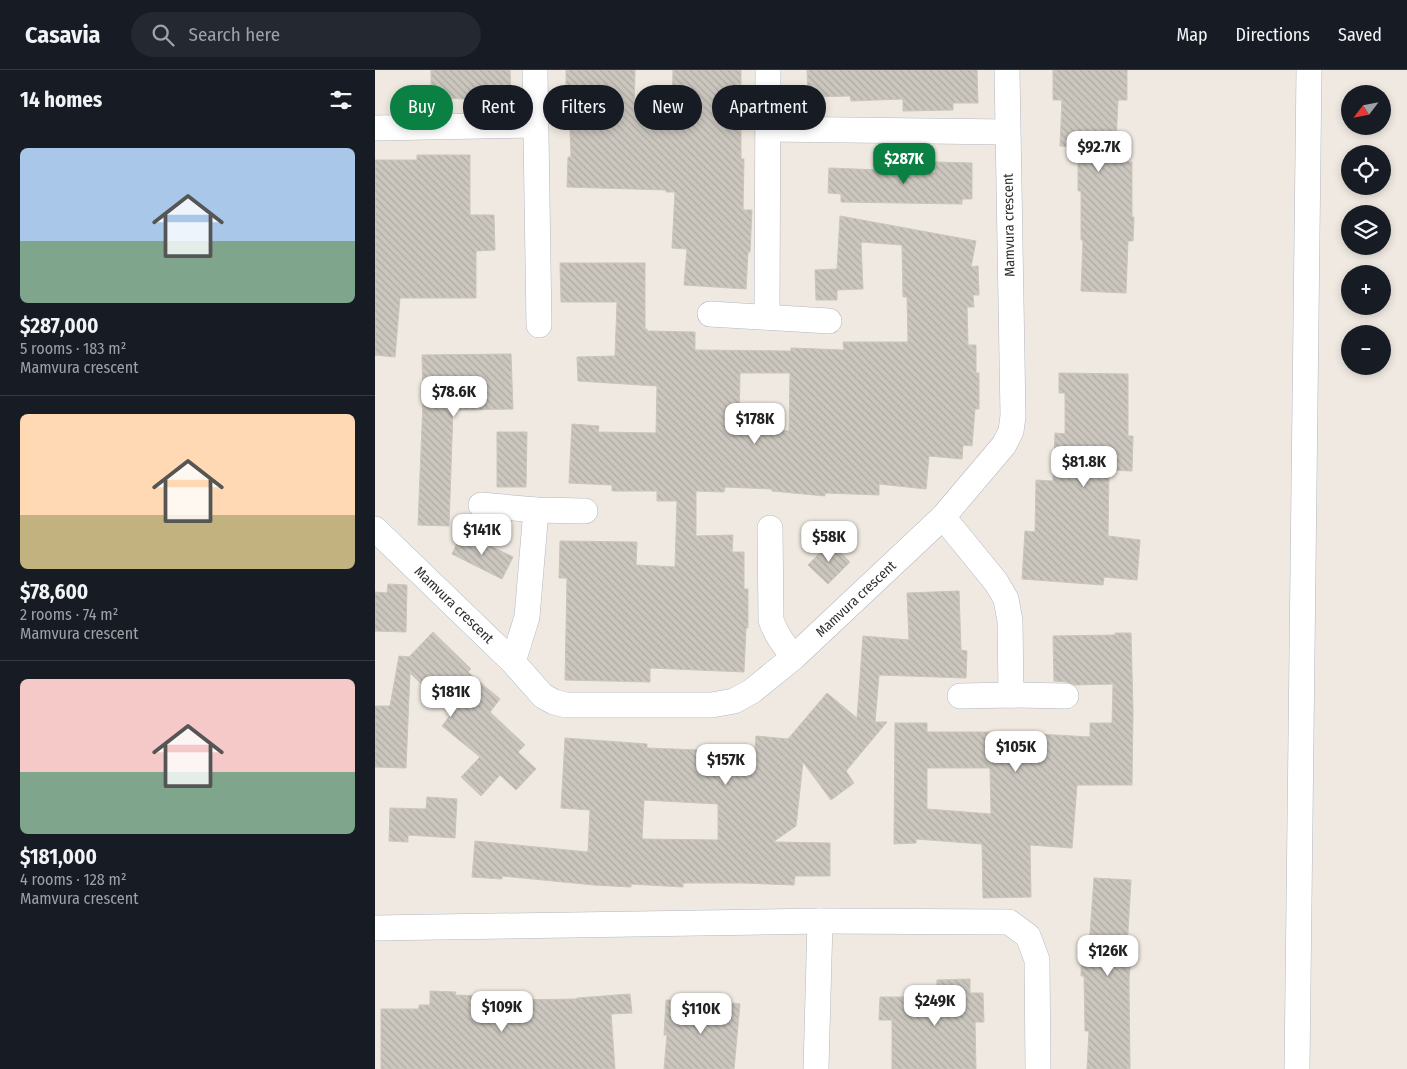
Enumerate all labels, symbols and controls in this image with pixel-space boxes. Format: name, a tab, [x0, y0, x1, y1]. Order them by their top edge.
search box	[131, 12, 481, 57]
text: Casavia	[25, 21, 101, 49]
icon: search	[149, 21, 177, 49]
text: Search here	[189, 23, 280, 46]
text: Map	[1176, 24, 1208, 46]
text: Directions	[1236, 24, 1310, 46]
text: Saved	[1338, 24, 1382, 46]
chip: Buy	[390, 85, 453, 130]
chip: Rent	[463, 85, 533, 130]
chip: Filters	[543, 85, 624, 130]
chip: New	[634, 85, 702, 130]
chip: Apartment	[712, 85, 826, 130]
north arrow	[1341, 85, 1391, 135]
map controls	[1341, 85, 1391, 375]
icon: filters	[327, 86, 355, 114]
text: 14 homes	[20, 87, 102, 113]
pin: $92.7K	[1058, 131, 1140, 173]
text: $92.7K	[1078, 137, 1120, 156]
pin: $287K	[869, 142, 939, 185]
button: locate	[1341, 145, 1391, 195]
text: $287K	[884, 149, 924, 168]
street label: Mamvura crescent	[1000, 173, 1018, 277]
icon: home	[143, 181, 233, 271]
button: layers	[1341, 205, 1391, 255]
button: +	[1341, 265, 1391, 315]
text: $287,000	[20, 313, 99, 339]
button: −	[1341, 325, 1391, 375]
text: 5 rooms · 183 m²	[20, 339, 126, 358]
text: Mamvura crescent	[20, 358, 138, 377]
pin: $78.6K	[413, 376, 495, 418]
text: $78.6K	[432, 382, 476, 401]
pin: $178K	[720, 402, 790, 445]
text: $178K	[736, 409, 774, 428]
icon: home	[143, 446, 233, 536]
pin: $81.8K	[1043, 446, 1125, 488]
text: $81.8K	[1062, 452, 1106, 471]
pin: $141K	[447, 514, 517, 556]
text: $141K	[463, 520, 501, 539]
pin: $58K	[799, 520, 859, 563]
text: $58K	[812, 527, 846, 546]
street label: Mamvura crescent	[812, 557, 900, 641]
street label: Mamvura crescent	[411, 563, 497, 647]
text: $78,600	[20, 579, 88, 605]
text: 2 rooms · 74 m²	[20, 605, 118, 624]
text: Mamvura crescent	[20, 624, 138, 643]
pin: $181K	[416, 676, 486, 718]
text: $181K	[432, 682, 470, 701]
icon: home	[143, 711, 233, 801]
pin: $105K	[981, 730, 1051, 773]
text: $105K	[996, 737, 1036, 756]
pin: $157K	[691, 744, 761, 786]
text: $157K	[707, 750, 745, 769]
text: $181,000	[20, 844, 97, 870]
text: 4 rooms · 128 m²	[20, 870, 127, 889]
text: Mamvura crescent	[20, 889, 138, 908]
pin: $126K	[1073, 934, 1143, 977]
text: $126K	[1088, 941, 1128, 960]
pin: $249K	[900, 984, 970, 1027]
pin: $109K	[467, 990, 537, 1033]
text: $249K	[915, 991, 955, 1010]
pin: $110K	[666, 992, 736, 1035]
text: $109K	[482, 997, 522, 1016]
text: $110K	[682, 999, 720, 1018]

